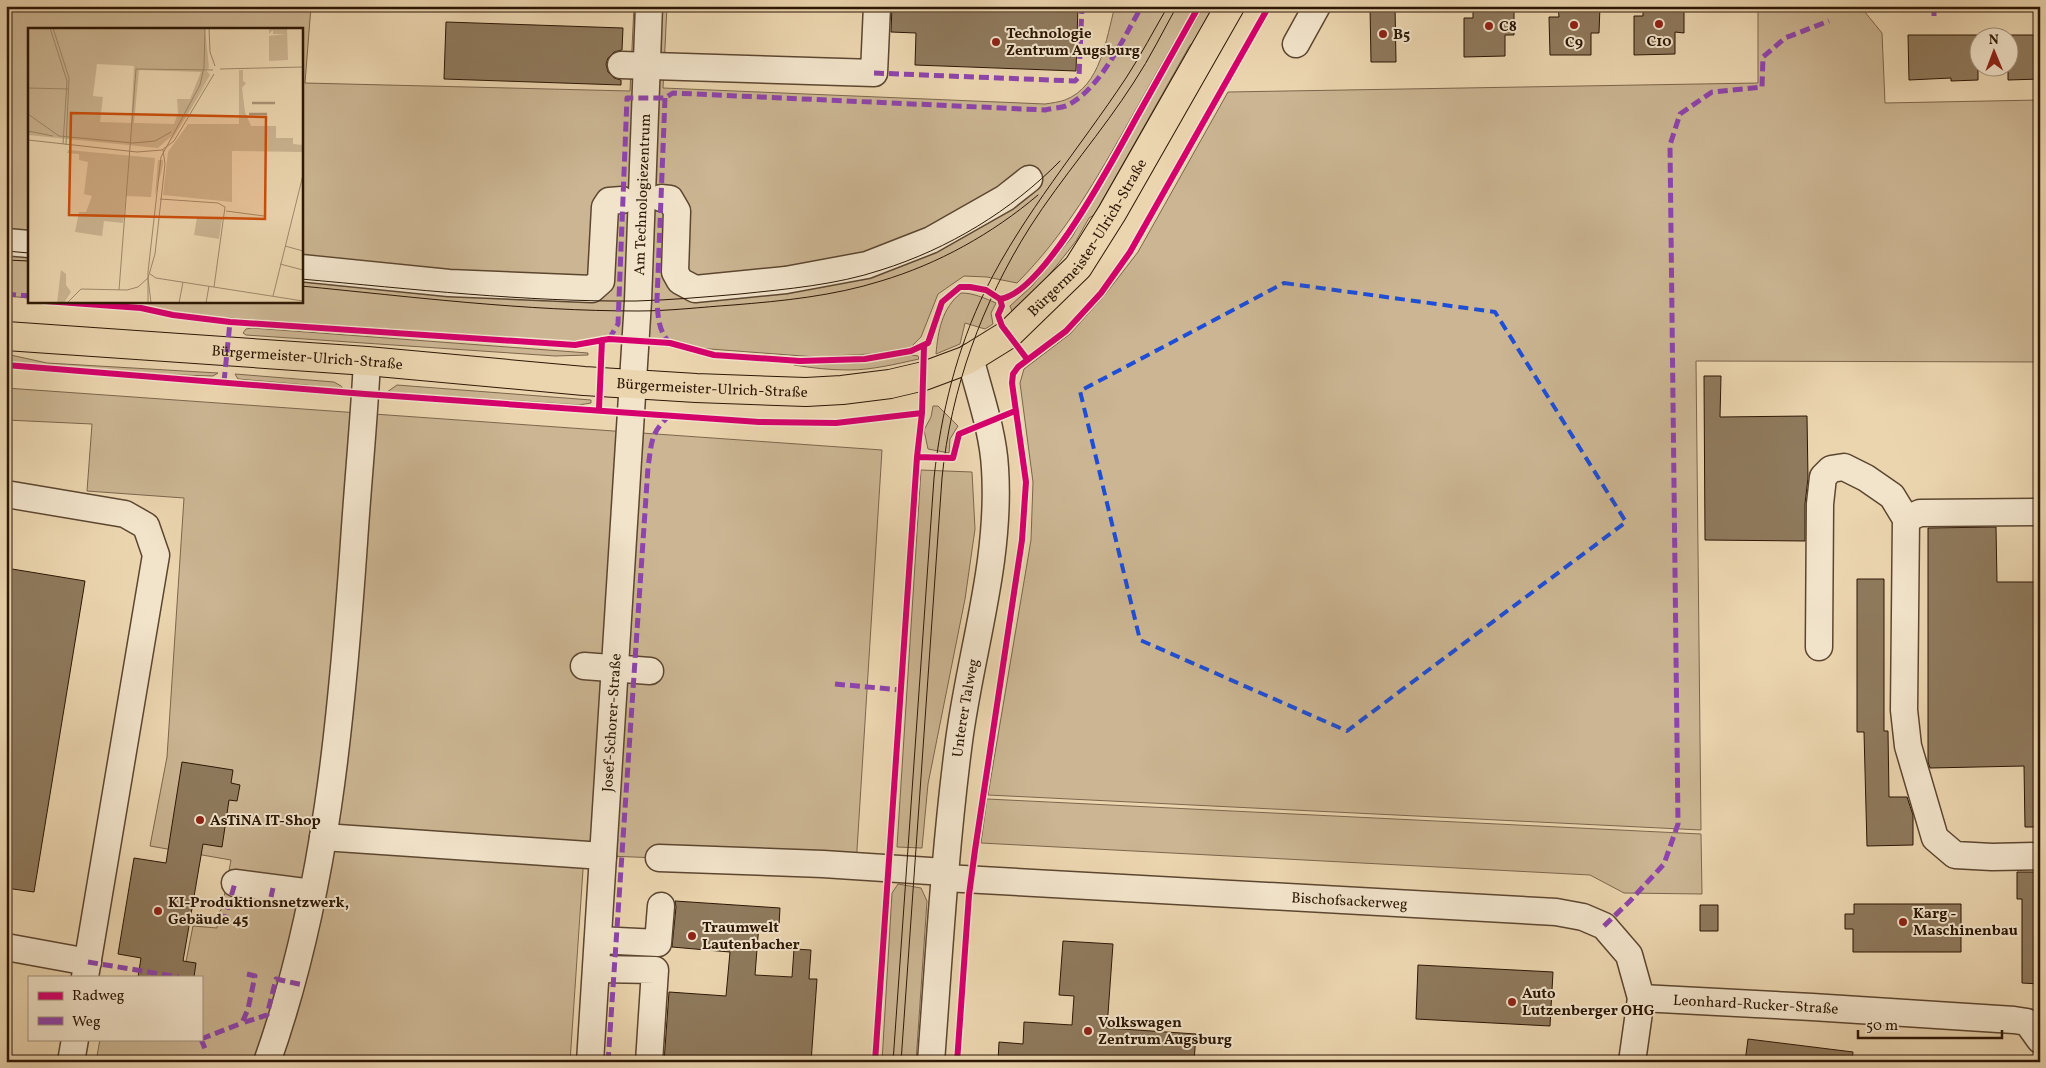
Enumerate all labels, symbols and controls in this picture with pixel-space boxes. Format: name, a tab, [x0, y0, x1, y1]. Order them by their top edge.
place label: C8	[1499, 17, 1517, 38]
marker: C10	[1653, 18, 1665, 30]
marker: C9	[1568, 19, 1580, 31]
marker: C8	[1483, 20, 1495, 32]
place label: Technologie Zentrum Augsburg	[1006, 24, 1140, 62]
place label: B5	[1393, 25, 1410, 46]
inset map	[28, 28, 302, 302]
marker: B5	[1377, 28, 1389, 40]
north arrow	[1968, 28, 2018, 78]
text: N	[1989, 31, 1999, 50]
place label: C10	[1647, 32, 1671, 53]
place label: C9	[1565, 33, 1583, 54]
marker: Technologie Zentrum Augsburg	[990, 36, 1002, 48]
street label: Am Technologiezentrum	[630, 113, 657, 276]
street label: Bürgermeister-Ulrich-Straße	[1024, 155, 1153, 322]
street label: Bürgermeister-Ulrich-Straße	[211, 341, 404, 376]
street label: Bürgermeister-Ulrich-Straße	[615, 374, 808, 404]
street label: Josef-Schorer-Straße	[598, 653, 628, 793]
street label: Unterer Talweg	[948, 657, 985, 759]
place label: AsTiNA IT-Shop	[210, 811, 321, 832]
marker: AsTiNA IT-Shop	[194, 814, 206, 826]
street label: Bischofsackerweg	[1290, 888, 1408, 916]
place label: KI-Produktionsnetzwerk, Gebäude 45	[168, 893, 349, 931]
place label: Karg - Maschinenbau	[1913, 904, 2018, 942]
marker: KI-Produktionsnetzwerk, Gebäude 45	[152, 905, 164, 917]
marker: Karg - Maschinenbau	[1897, 916, 1909, 928]
place label: Traumwelt Lautenbacher	[702, 918, 800, 956]
marker: Traumwelt Lautenbacher	[686, 930, 698, 942]
legend	[28, 976, 202, 1040]
place label: Auto Lutzenberger OHG	[1522, 984, 1655, 1022]
text: Radweg	[72, 986, 125, 1007]
street label: Leonhard-Rucker-Straße	[1672, 991, 1839, 1021]
marker: Auto Lutzenberger OHG	[1506, 996, 1518, 1008]
scale bar	[1858, 1008, 2002, 1040]
text: Weg	[72, 1012, 101, 1033]
place label: Volkswagen Zentrum Augsburg	[1098, 1013, 1232, 1051]
text: 50 m	[1866, 1016, 1898, 1037]
marker: Volkswagen Zentrum Augsburg	[1082, 1025, 1094, 1037]

